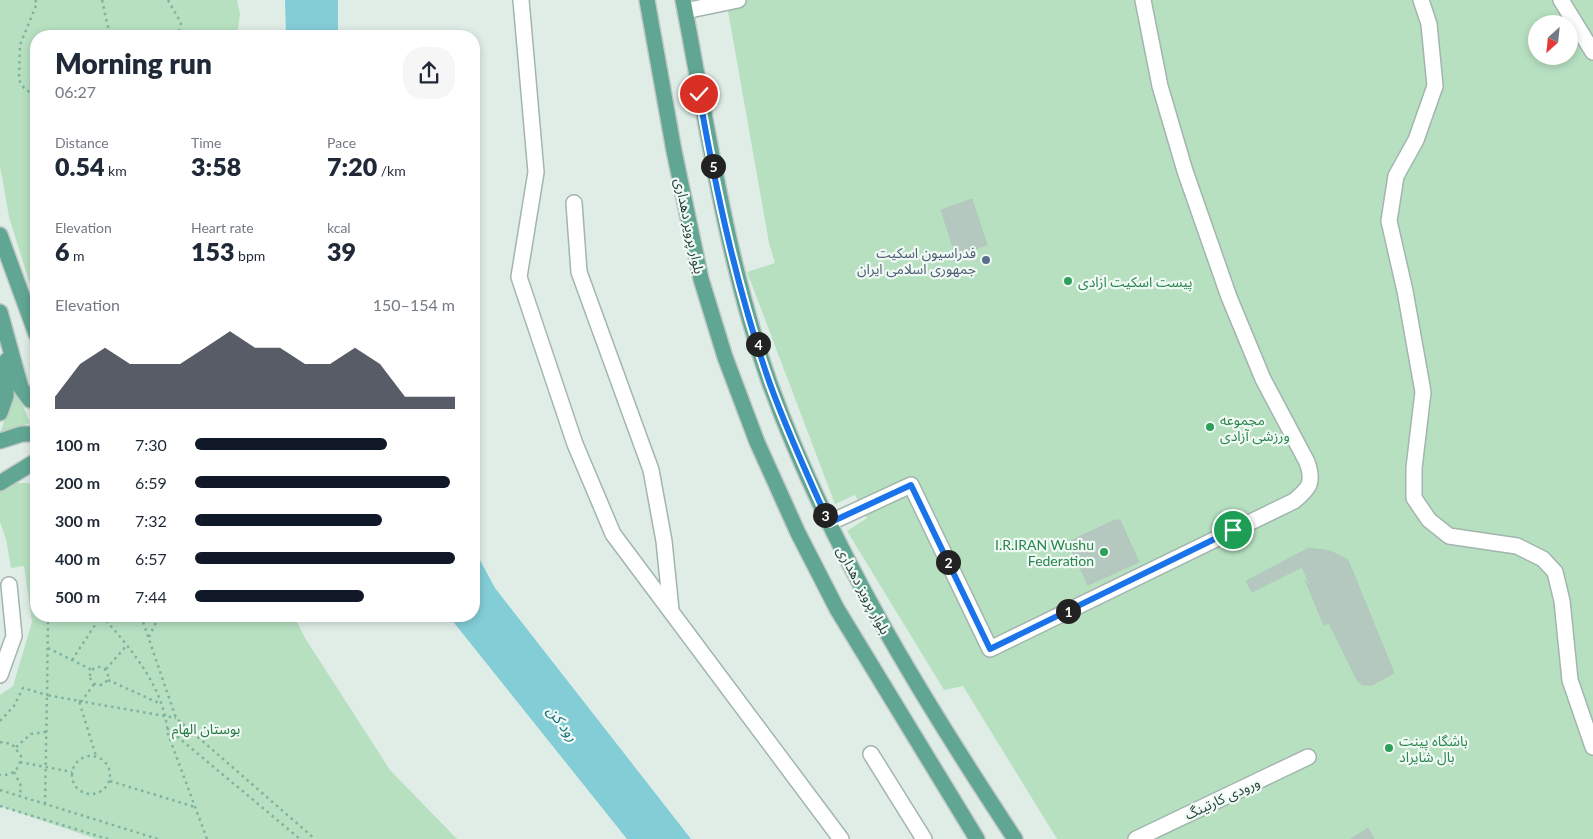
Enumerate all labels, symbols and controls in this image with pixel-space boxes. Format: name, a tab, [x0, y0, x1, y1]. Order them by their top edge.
north arrow	[1528, 15, 1578, 65]
map controls	[1528, 15, 1578, 65]
text: Morning run	[55, 46, 212, 80]
button: share	[403, 47, 455, 99]
pin	[678, 73, 720, 115]
icon: check	[685, 80, 713, 108]
text: 06:27	[55, 82, 96, 101]
text: Distance	[55, 134, 109, 151]
text: Time	[191, 134, 222, 151]
text: Pace	[327, 134, 356, 151]
text: 0.54	[55, 151, 104, 181]
text: 3:58	[191, 151, 241, 181]
text: 7:20	[327, 151, 377, 181]
pin: 5	[700, 154, 726, 178]
text: 5	[709, 158, 718, 175]
text: km	[104, 162, 127, 179]
text: /km	[377, 162, 406, 179]
street label: بلوار پرویز دهداری	[670, 177, 708, 276]
text: Elevation	[55, 219, 112, 236]
text: Heart rate	[191, 219, 254, 236]
text: kcal	[327, 219, 351, 236]
text: 6	[55, 236, 70, 266]
text: 153	[191, 236, 235, 266]
text: 39	[327, 236, 356, 266]
place label: فدراسیون اسکیت جمهوری اسلامی ایران	[857, 244, 976, 278]
text: m	[70, 247, 85, 264]
text: bpm	[235, 247, 265, 264]
marker: فدراسیون اسکیت جمهوری اسلامی ایران	[980, 254, 992, 266]
place label: پیست اسکیت ازادی	[1078, 273, 1193, 292]
marker: پیست اسکیت ازادی	[1062, 275, 1074, 287]
text: Elevation	[55, 295, 120, 314]
text: 150–154 m	[373, 295, 455, 314]
pin: 4	[746, 332, 770, 356]
text: 4	[754, 336, 763, 353]
place label: مجموعه ورزشی آزادی	[1220, 411, 1290, 445]
marker: مجموعه ورزشی آزادی	[1204, 421, 1216, 433]
text: 100 m	[55, 435, 100, 454]
text: 7:30	[135, 435, 167, 454]
text: 200 m	[55, 473, 100, 492]
text: 6:59	[135, 473, 167, 492]
pin: 3	[812, 502, 838, 528]
text: 3	[821, 507, 830, 524]
pin	[1212, 509, 1254, 551]
text: 300 m	[55, 511, 100, 530]
text: 7:32	[135, 511, 167, 530]
icon: arrive	[1219, 516, 1247, 544]
place label: I.R.IRAN Wushu Federation	[995, 536, 1094, 569]
street label: بلوار پرویز دهداری	[832, 543, 894, 638]
marker: I.R.IRAN Wushu Federation	[1098, 546, 1110, 558]
text: 400 m	[55, 549, 100, 568]
text: 6:57	[135, 549, 167, 568]
pin: 2	[936, 550, 960, 574]
text: 2	[944, 554, 953, 571]
text: 500 m	[55, 587, 100, 606]
text: 7:44	[135, 587, 167, 606]
pin: 1	[1056, 598, 1080, 624]
text: 1	[1064, 603, 1073, 620]
water label: رود کن	[543, 702, 583, 745]
park label: بوستان الهام	[172, 720, 241, 740]
place label: باشگاه پینت بال شایراد	[1399, 732, 1468, 766]
marker: باشگاه پینت بال شایراد	[1383, 742, 1395, 754]
street label: ورودی کارتینگ	[1182, 773, 1263, 824]

